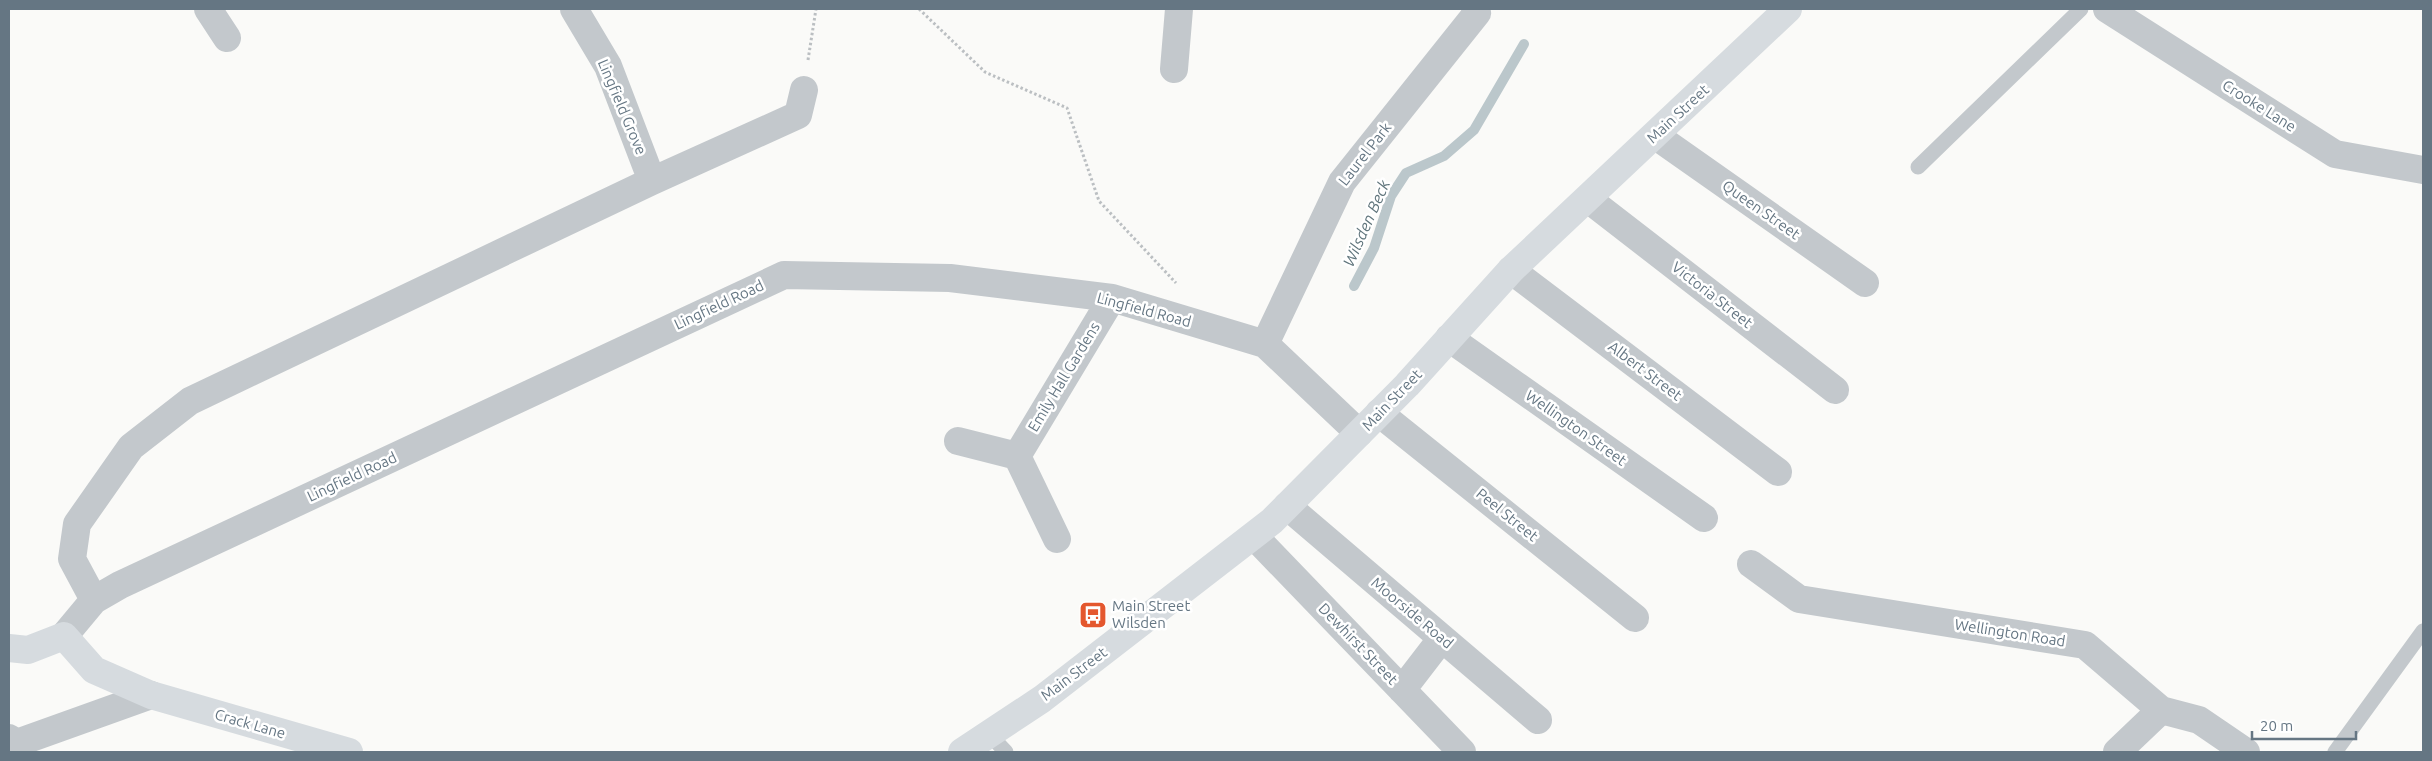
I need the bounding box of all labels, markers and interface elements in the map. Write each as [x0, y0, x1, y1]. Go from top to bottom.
street label: Lingfield Grove [595, 56, 650, 157]
street label: Crooke Lane [2219, 76, 2299, 135]
street label: Main Street [1643, 81, 1712, 147]
street label: Laurel Park [1335, 119, 1395, 188]
water label: Wilsden Beck [1339, 176, 1393, 269]
street label: Queen Street [1719, 177, 1803, 243]
street label: Victoria Street [1669, 258, 1756, 331]
street label: Lingfield Road [671, 276, 766, 333]
street label: Lingfield Road [1095, 289, 1193, 330]
street label: Emily Hall Gardens [1024, 319, 1103, 434]
street label: Albert Street [1605, 337, 1685, 404]
street label: Main Street [1358, 366, 1425, 434]
street label: Wellington Street [1523, 386, 1630, 469]
street label: Lingfield Road [304, 448, 399, 505]
street label: Peel Street [1473, 485, 1542, 545]
street label: Moorside Road [1368, 573, 1457, 652]
place label: Main Street Wilsden [1112, 597, 1190, 631]
bus stop icon: Main Street Wilsden [1078, 600, 1108, 630]
street label: Dewhirst Street [1315, 600, 1401, 688]
street label: Wellington Road [1954, 615, 2067, 650]
street label: Main Street [1037, 643, 1110, 704]
street label: Crack Lane [213, 705, 287, 742]
scale bar [2252, 708, 2356, 740]
text: 20 m [2260, 717, 2293, 734]

